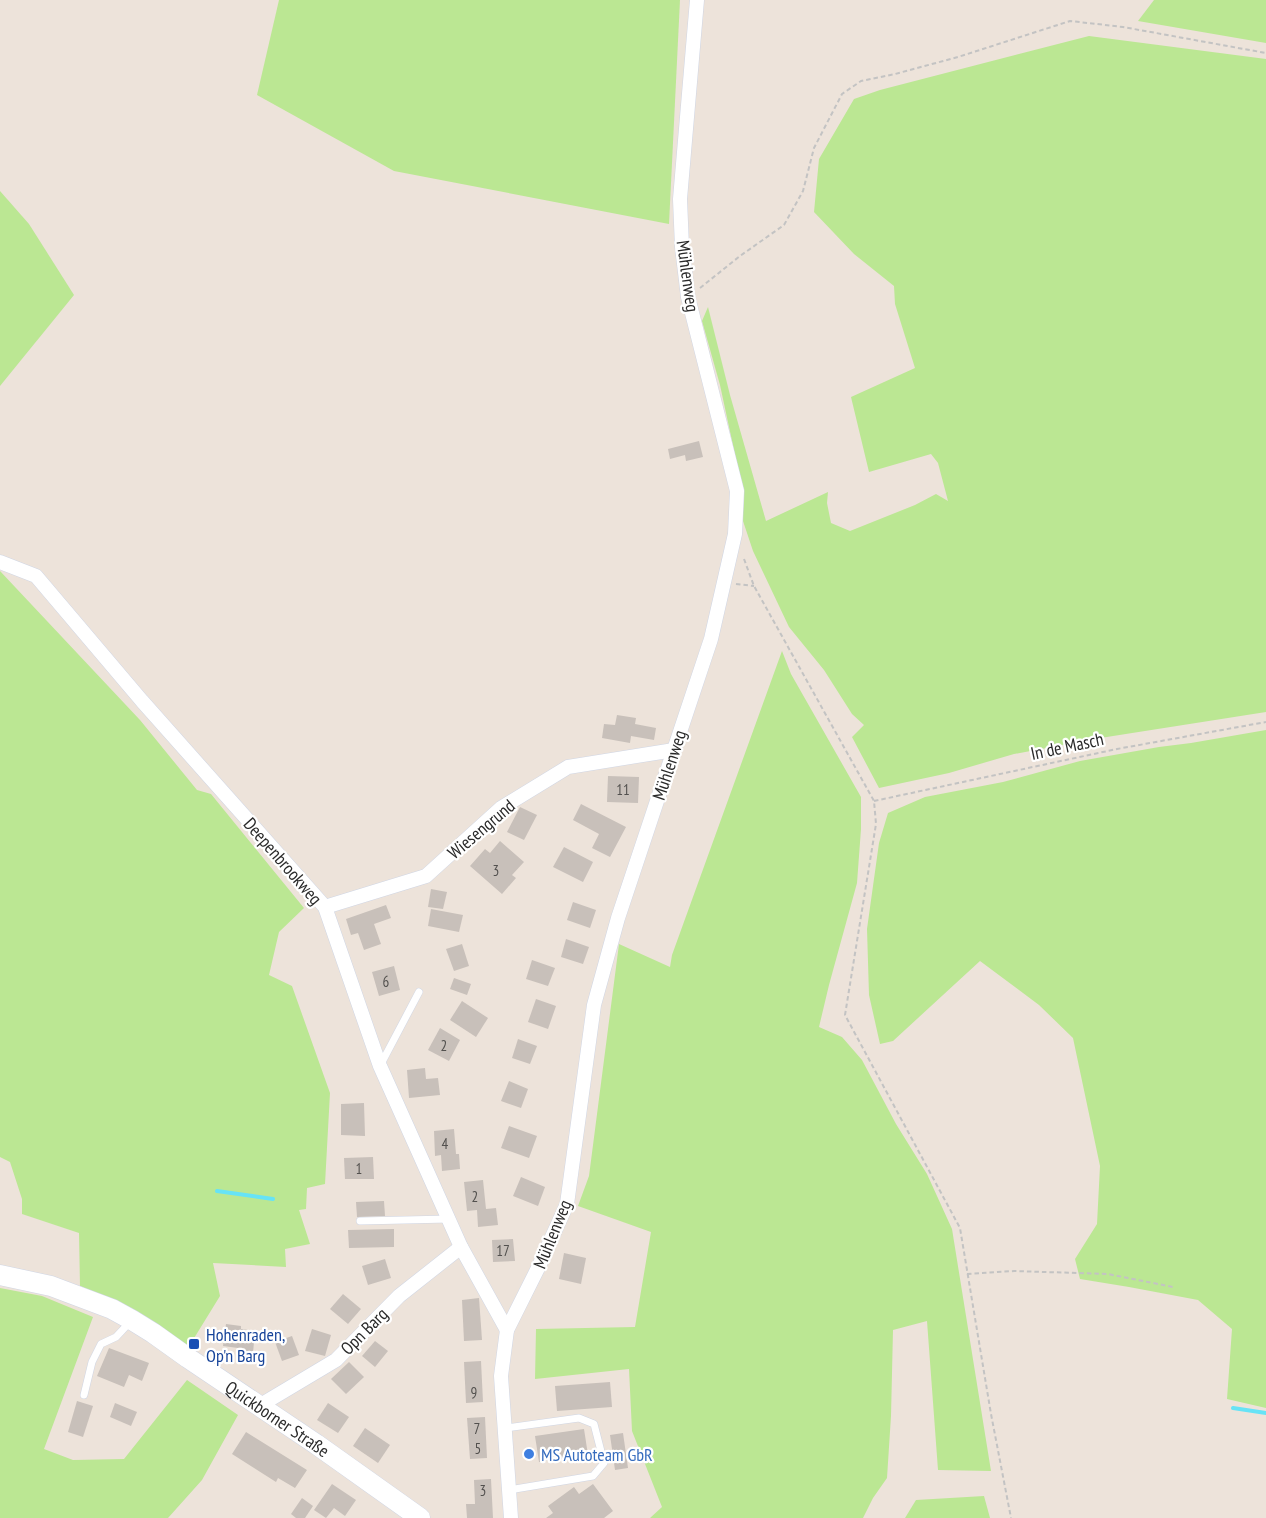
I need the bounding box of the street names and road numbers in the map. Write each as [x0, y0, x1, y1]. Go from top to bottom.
street label: Mühlenweg [672, 239, 704, 313]
street label: Mühlenweg [647, 727, 691, 803]
street label: In de Masch [1028, 727, 1106, 765]
street label: Wiesengrund [443, 794, 519, 864]
street label: Deepenbrookweg [239, 813, 327, 909]
street label: Mühlenweg [528, 1196, 576, 1272]
street label: Opn Barg [335, 1302, 393, 1360]
street label: Quickborner Straße [221, 1375, 334, 1462]

